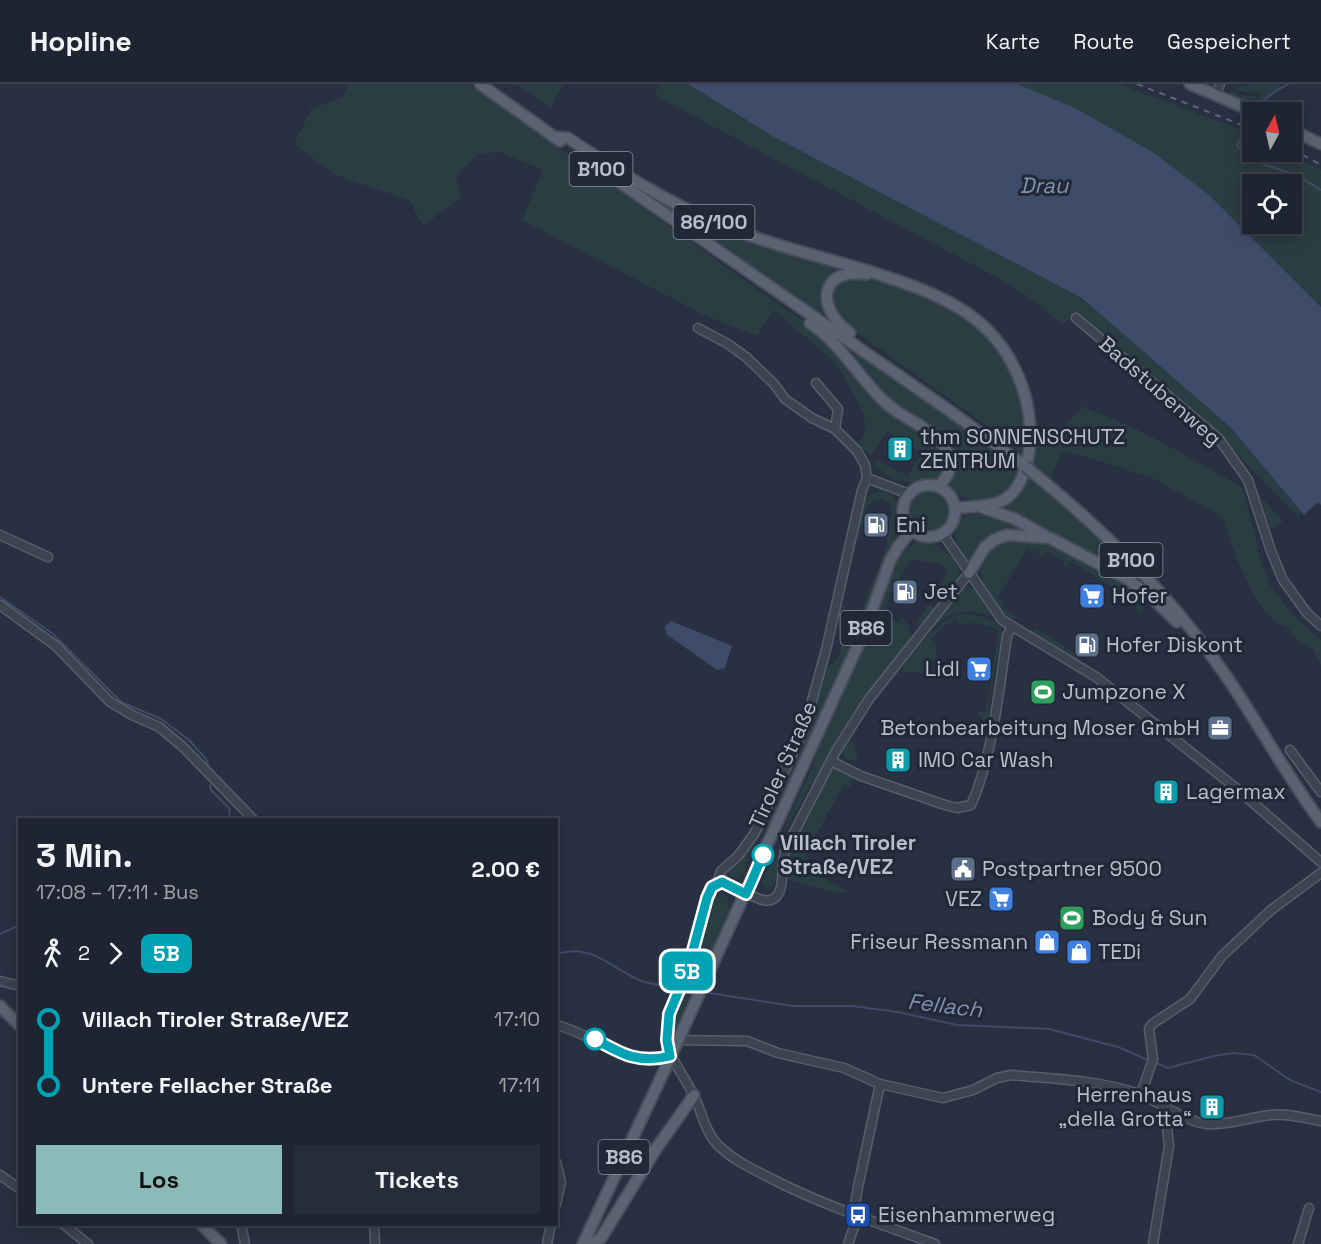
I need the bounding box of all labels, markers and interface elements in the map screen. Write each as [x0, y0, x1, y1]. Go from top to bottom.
text: Hopline [30, 23, 132, 59]
text: Karte [986, 28, 1040, 55]
text: Route [1073, 28, 1134, 55]
text: Gespeichert [1167, 28, 1291, 55]
north arrow [1242, 102, 1302, 162]
map controls [1242, 102, 1302, 234]
road number: B100 [570, 152, 632, 186]
water label: Drau [1020, 171, 1070, 199]
button: locate [1242, 174, 1302, 234]
road number: 86/100 [674, 205, 754, 239]
street label: Badstubenweg [1093, 330, 1227, 451]
place label: thm SONNENSCHUTZ ZENTRUM [920, 423, 1125, 474]
building icon: thm SONNENSCHUTZ ZENTRUM [885, 434, 915, 464]
fuel station icon: Eni [861, 510, 891, 540]
place label: Eni [896, 511, 926, 538]
road number: B100 [1100, 543, 1162, 577]
fuel station icon: Jet [890, 577, 920, 607]
place label: Jet [924, 578, 958, 605]
supermarket icon: Hofer [1077, 581, 1107, 611]
place label: Hofer [1112, 582, 1168, 609]
road number: B86 [840, 611, 892, 645]
fuel station icon: Hofer Diskont [1072, 630, 1102, 660]
place label: Hofer Diskont [1106, 631, 1243, 658]
supermarket icon: Lidl [964, 654, 994, 684]
place label: Lidl [925, 655, 960, 682]
sports icon: Jumpzone X [1028, 677, 1058, 707]
place label: Jumpzone X [1062, 678, 1186, 705]
street label: Tiroler Straße [742, 697, 823, 833]
office icon: Betonbearbeitung Moser GmbH [1205, 713, 1235, 743]
place label: Betonbearbeitung Moser GmbH [880, 714, 1200, 741]
building icon: IMO Car Wash [883, 745, 913, 775]
place label: IMO Car Wash [918, 746, 1054, 773]
building icon: Lagermax [1151, 777, 1181, 807]
place label: Lagermax [1186, 778, 1286, 805]
place label: Villach Tiroler Straße/VEZ [780, 829, 916, 880]
text: 3 Min. [36, 835, 133, 877]
marker: Villach Tiroler Straße/VEZ [752, 844, 774, 866]
public building icon: Postpartner 9500 [948, 854, 978, 884]
text: 2.00 € [472, 855, 540, 883]
place label: Postpartner 9500 [982, 855, 1162, 882]
text: 17:08 – 17:11 · Bus [36, 879, 199, 905]
supermarket icon: VEZ [986, 884, 1016, 914]
place label: VEZ [945, 885, 982, 912]
sports icon: Body & Sun [1057, 903, 1087, 933]
place label: Body & Sun [1092, 904, 1207, 931]
shop icon: Friseur Ressmann [1032, 927, 1062, 957]
place label: Friseur Ressmann [850, 928, 1028, 955]
icon: walk [36, 937, 69, 970]
icon: forward [99, 937, 132, 970]
shop icon: TEDi [1064, 937, 1094, 967]
place label: TEDi [1098, 938, 1141, 965]
text: 2 [78, 940, 90, 966]
text: 5B [153, 940, 180, 967]
line badge: 5B [660, 952, 714, 990]
text: 5B [674, 958, 700, 985]
water label: Fellach [906, 987, 984, 1024]
text: Villach Tiroler Straße/VEZ [82, 1005, 349, 1033]
text: 17:10 [494, 1006, 540, 1032]
unlabelled marker [584, 1028, 606, 1050]
text: Untere Fellacher Straße [82, 1071, 333, 1099]
text: 17:11 [499, 1072, 540, 1098]
place label: Herrenhaus „della Grotta“ [1058, 1081, 1192, 1132]
building icon: Herrenhaus „della Grotta“ [1197, 1092, 1227, 1122]
road number: B86 [598, 1140, 650, 1174]
button: Los [36, 1145, 282, 1214]
button: Tickets [294, 1145, 540, 1214]
bus stop icon: Eisenhammerweg [843, 1200, 873, 1230]
place label: Eisenhammerweg [878, 1201, 1055, 1228]

